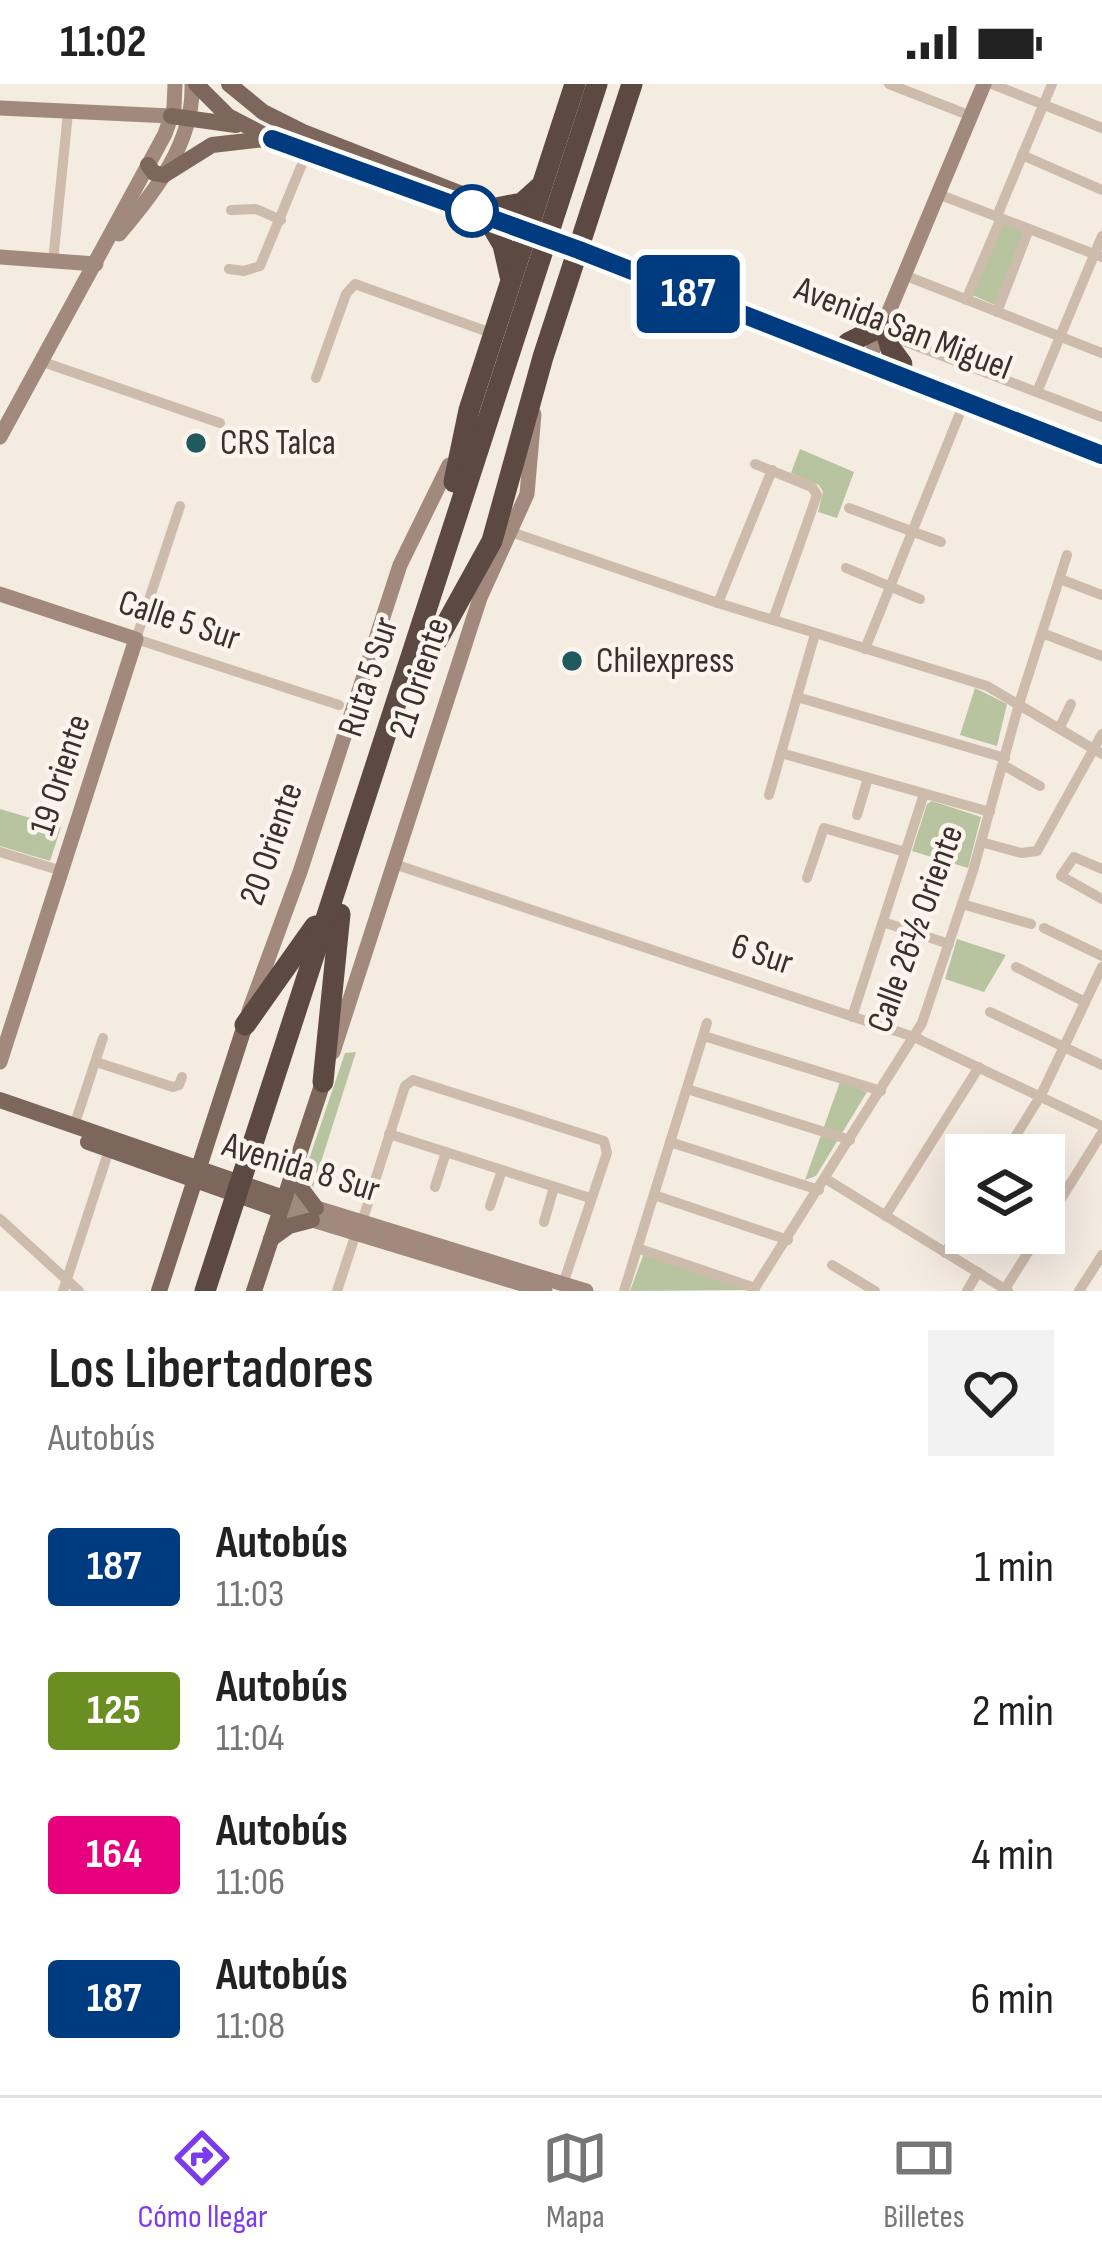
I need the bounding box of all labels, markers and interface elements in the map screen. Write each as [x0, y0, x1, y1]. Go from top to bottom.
text: 11:02 [60, 15, 147, 70]
unlabelled marker [447, 186, 497, 236]
line badge: 187 [619, 255, 757, 333]
text: 187 [661, 268, 715, 319]
street label: Avenida San Miguel [788, 268, 1018, 390]
place label: CRS Talca [220, 422, 336, 465]
marker: CRS Talca [183, 430, 209, 456]
street label: Calle 5 Sur [113, 581, 245, 661]
street label: Ruta 5 Sur [330, 612, 408, 742]
street label: 21 Oriente [380, 613, 460, 743]
place label: Chilexpress [596, 640, 735, 683]
marker: Chilexpress [559, 648, 585, 674]
street label: 19 Oriente [21, 709, 101, 841]
street label: 20 Oriente [231, 777, 313, 911]
street label: Calle 26½ Oriente [859, 820, 973, 1038]
street label: 6 Sur [726, 925, 798, 985]
street label: Avenida 8 Sur [216, 1123, 385, 1212]
map controls [945, 1134, 1065, 1254]
button: layers [945, 1134, 1065, 1254]
button: heart [928, 1330, 1054, 1456]
text: Los Libertadores [48, 1336, 374, 1404]
text: Autobús [48, 1415, 155, 1462]
text: Autobús [216, 1516, 348, 1571]
text: 1 min [975, 1540, 1054, 1595]
text: 187 [87, 1541, 141, 1592]
text: 11:03 [216, 1571, 284, 1618]
text: Autobús [216, 1660, 348, 1715]
text: 2 min [972, 1684, 1054, 1739]
text: 125 [87, 1685, 141, 1736]
text: 11:04 [216, 1715, 284, 1762]
text: Autobús [216, 1804, 348, 1859]
text: 4 min [972, 1828, 1054, 1883]
text: 164 [86, 1829, 142, 1880]
text: 11:06 [216, 1859, 285, 1906]
text: Autobús [216, 1948, 348, 2003]
text: 6 min [971, 1972, 1054, 2027]
text: 187 [87, 1973, 141, 2024]
text: 11:08 [216, 2003, 285, 2050]
tab: Cómo llegar [137, 2125, 267, 2237]
tab: Mapa [542, 2125, 608, 2237]
tab: Billetes [883, 2125, 965, 2237]

